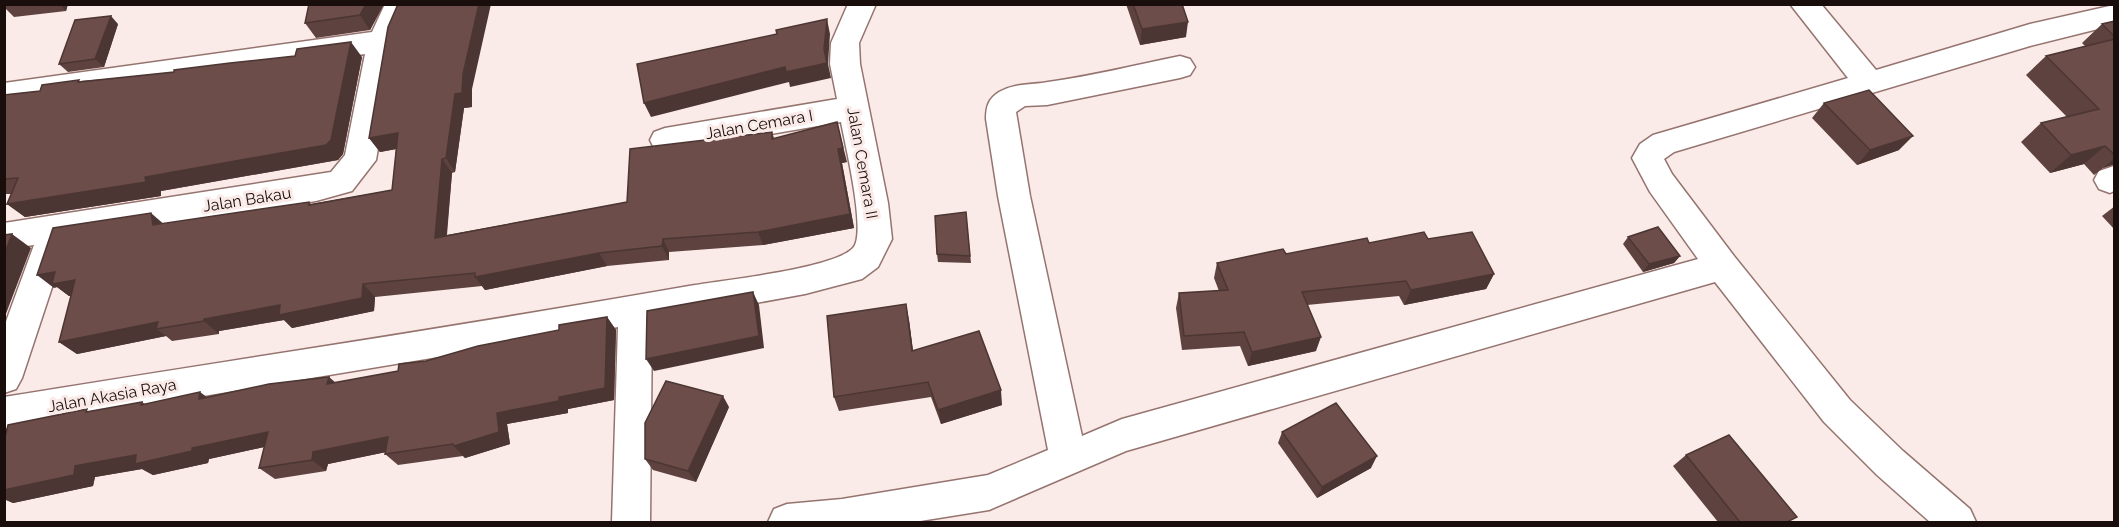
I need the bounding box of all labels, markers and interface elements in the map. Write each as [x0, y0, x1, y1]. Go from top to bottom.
street label: Jalan Cemara I [704, 106, 814, 143]
street label: Jalan Cemara II [843, 106, 882, 220]
street label: Jalan Bakau [202, 183, 292, 216]
street label: Jalan Akasia Raya [46, 375, 178, 416]

